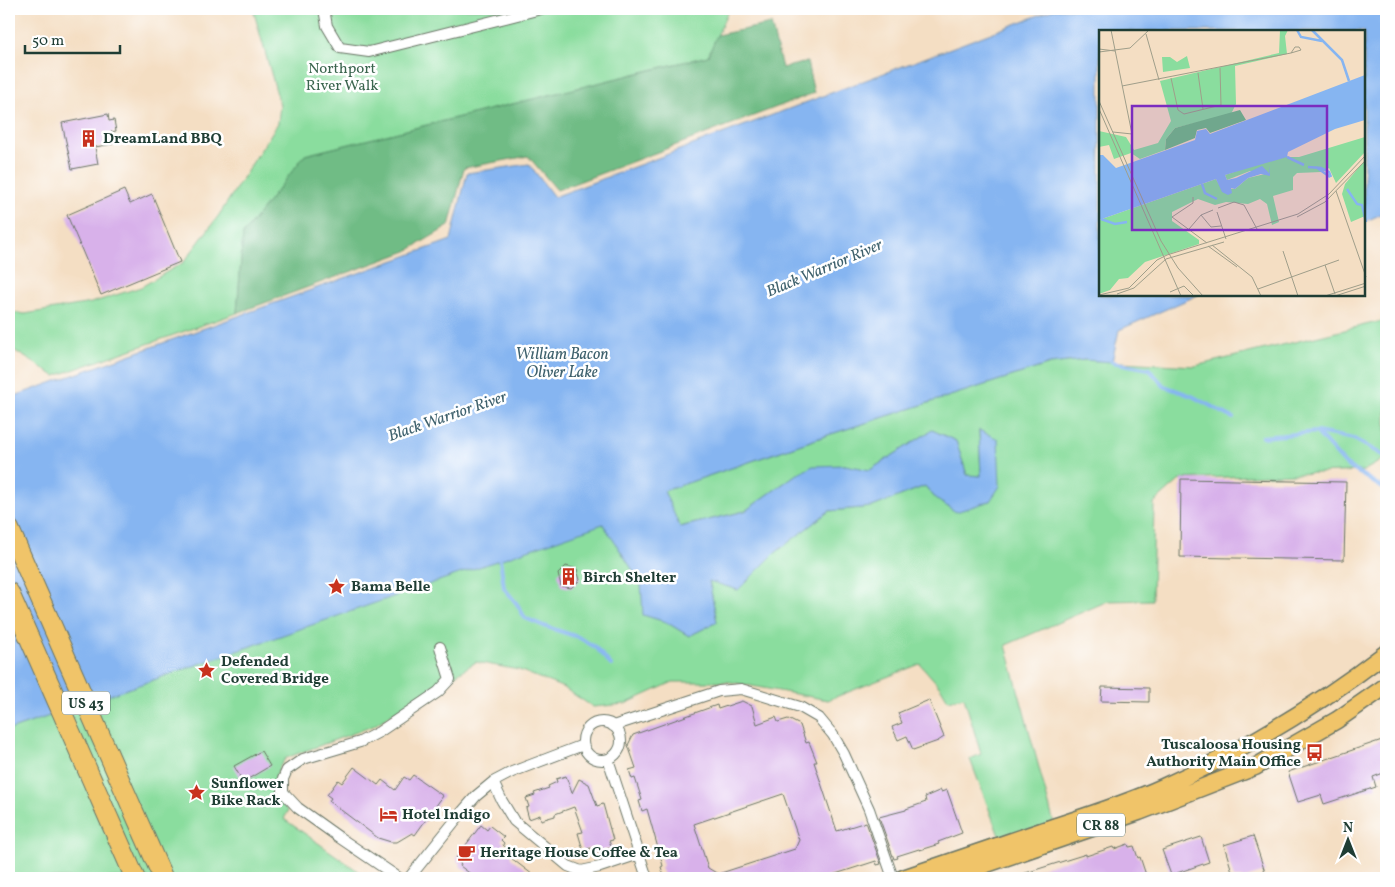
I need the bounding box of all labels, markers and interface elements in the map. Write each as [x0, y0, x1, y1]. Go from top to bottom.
scale bar [25, 22, 120, 54]
inset map [1099, 30, 1365, 296]
text: 50 m [32, 31, 64, 52]
park label: Northport River Walk [306, 59, 378, 97]
building icon: DreamLand BBQ [79, 128, 99, 148]
place label: DreamLand BBQ [103, 129, 223, 150]
water label: Black Warrior River [763, 234, 887, 303]
water label: William Bacon Oliver Lake [516, 344, 608, 384]
water label: Black Warrior River [385, 386, 511, 448]
building icon: Birch Shelter [559, 567, 579, 587]
place label: Birch Shelter [583, 568, 676, 589]
place icon: Bama Belle [327, 576, 347, 596]
place label: Bama Belle [351, 577, 431, 598]
place label: Defended Covered Bridge [221, 652, 329, 690]
place icon: Defended Covered Bridge [197, 660, 217, 680]
road number: US 43 [62, 691, 110, 714]
place label: Tuscaloosa Housing Authority Main Office [1146, 735, 1301, 773]
bus stop icon: Tuscaloosa Housing Authority Main Office [1305, 743, 1325, 763]
place label: Sunflower Bike Rack [211, 774, 284, 812]
place icon: Sunflower Bike Rack [187, 782, 207, 802]
hotel icon: Hotel Indigo [378, 804, 398, 824]
place label: Hotel Indigo [402, 805, 491, 826]
road number: CR 88 [1077, 814, 1125, 836]
north arrow [1322, 814, 1372, 864]
text: N [1343, 819, 1353, 838]
cafe icon: Heritage House Coffee & Tea [456, 842, 476, 862]
place label: Heritage House Coffee & Tea [480, 843, 678, 864]

